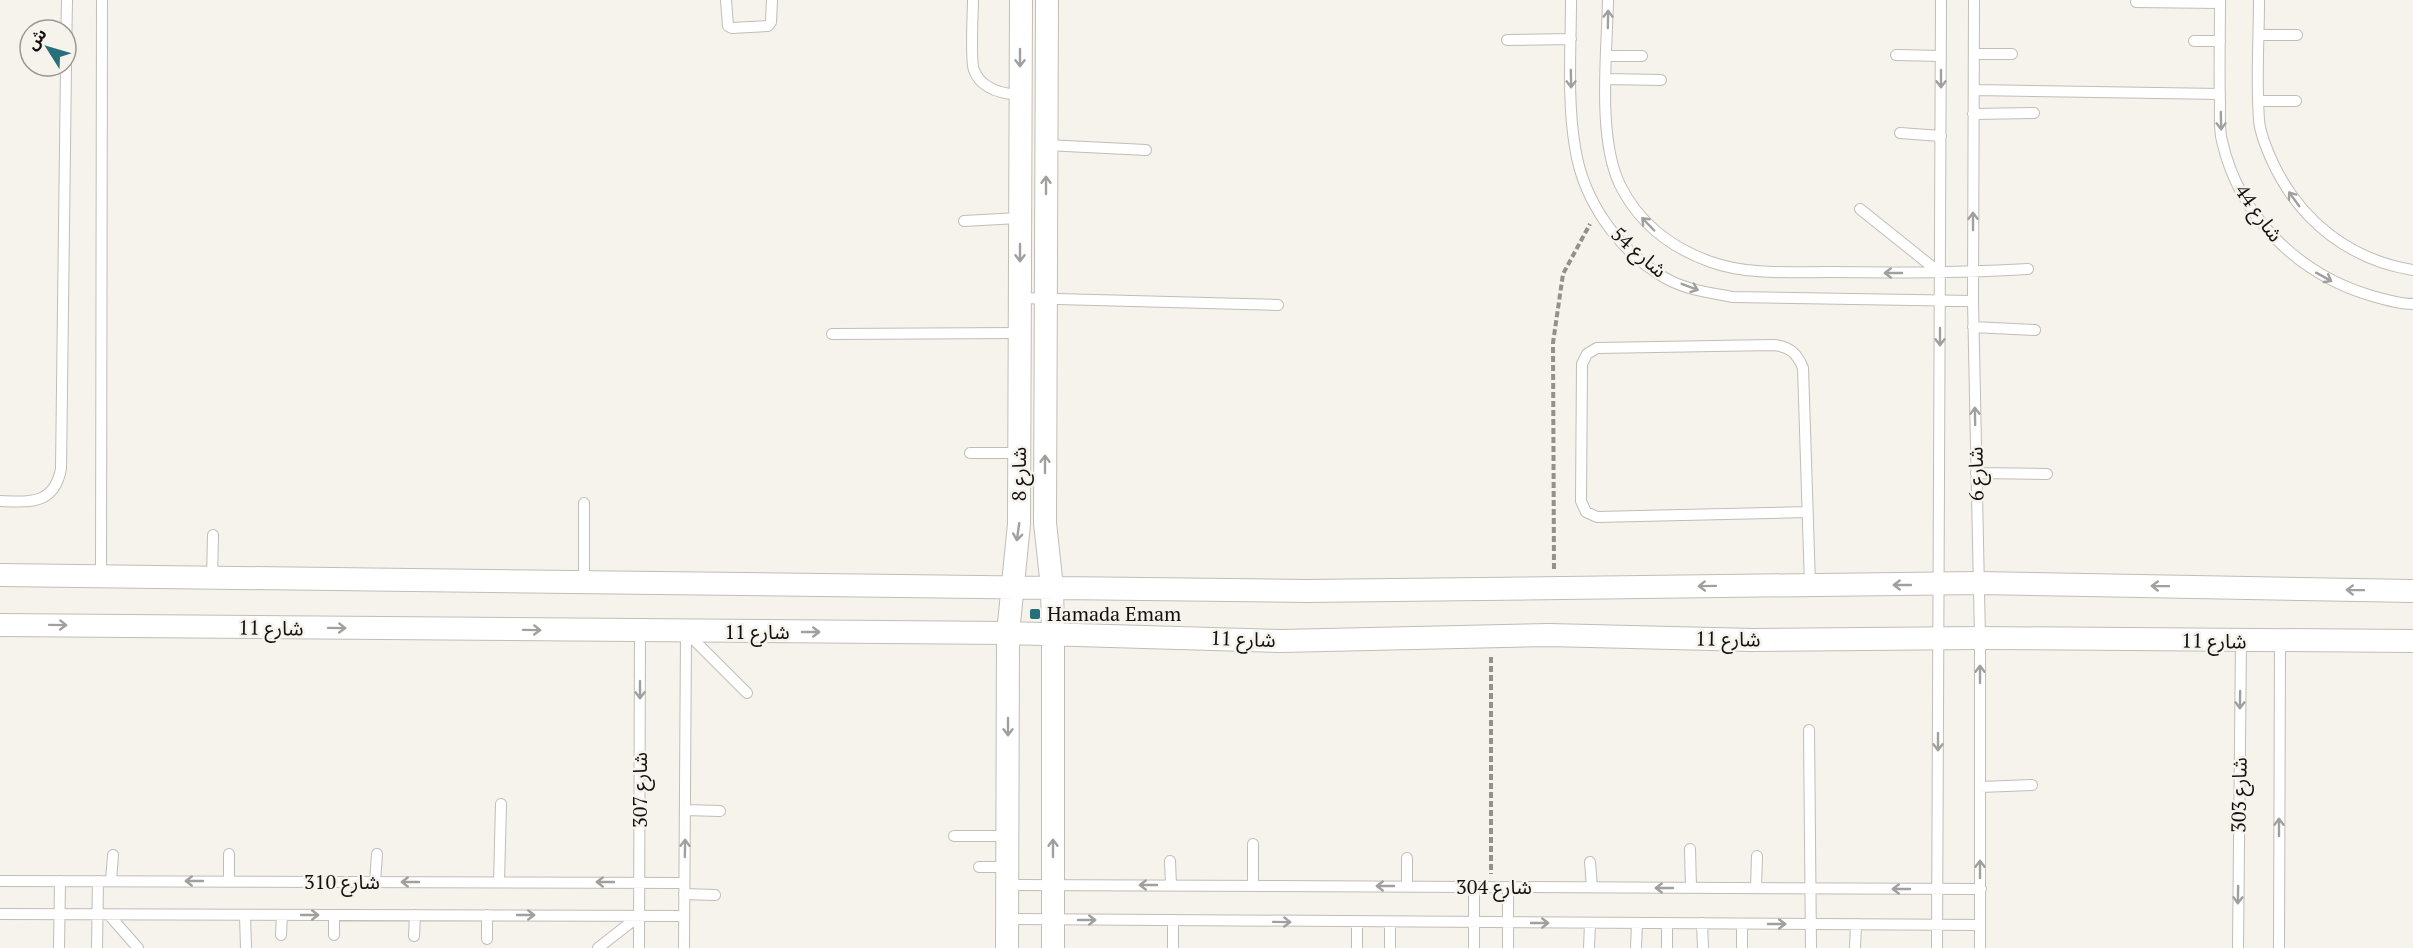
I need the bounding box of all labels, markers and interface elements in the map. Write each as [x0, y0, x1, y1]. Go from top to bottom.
one-way arrow [1602, 9, 1613, 29]
north arrow [18, 18, 78, 78]
text: ش [21, 24, 51, 54]
one-way arrow [1015, 48, 1026, 68]
one-way arrow [1565, 69, 1577, 89]
one-way arrow [1935, 69, 1947, 89]
one-way arrow [2215, 111, 2226, 131]
one-way arrow [1040, 175, 1052, 195]
street label: شارع 44 [2228, 178, 2289, 248]
one-way arrow [2288, 192, 2300, 208]
one-way arrow [1967, 211, 1979, 231]
one-way arrow [1641, 217, 1655, 232]
street label: شارع 54 [1605, 220, 1673, 285]
one-way arrow [1014, 243, 1026, 263]
one-way arrow [1884, 267, 1904, 279]
one-way arrow [2315, 271, 2332, 283]
one-way arrow [1680, 283, 1698, 294]
one-way arrow [1934, 327, 1946, 347]
one-way arrow [1969, 406, 1981, 426]
street label: شارع 6 [1962, 446, 1991, 501]
street label: شارع 8 [1005, 447, 1034, 501]
one-way arrow [1039, 454, 1051, 474]
one-way arrow [1012, 522, 1023, 542]
one-way arrow [1892, 579, 1912, 591]
one-way arrow [1697, 580, 1717, 592]
one-way arrow [2150, 580, 2170, 592]
one-way arrow [2345, 584, 2365, 596]
place label: Hamada Emam [1047, 600, 1181, 627]
marker: Hamada Emam [1028, 607, 1042, 621]
street label: شارع 11 [238, 613, 304, 644]
street label: شارع 11 [724, 618, 790, 647]
one-way arrow [48, 619, 68, 631]
one-way arrow [327, 622, 347, 634]
one-way arrow [522, 624, 542, 636]
street label: شارع 11 [1210, 624, 1276, 655]
street label: شارع 11 [1695, 624, 1761, 655]
one-way arrow [801, 626, 821, 638]
street label: شارع 11 [2181, 626, 2247, 657]
one-way arrow [1974, 664, 1986, 684]
one-way arrow [634, 679, 646, 699]
one-way arrow [2234, 689, 2246, 709]
one-way arrow [1002, 716, 1014, 736]
one-way arrow [1932, 732, 1944, 752]
street label: شارع 307 [626, 752, 655, 828]
street label: شارع 303 [2224, 757, 2255, 833]
one-way arrow [2273, 817, 2285, 837]
one-way arrow [679, 838, 690, 858]
one-way arrow [1047, 838, 1059, 858]
one-way arrow [1975, 859, 1986, 879]
street label: شارع 310 [304, 868, 380, 897]
street label: شارع 304 [1456, 873, 1532, 902]
one-way arrow [184, 875, 204, 887]
one-way arrow [400, 876, 420, 888]
one-way arrow [595, 876, 615, 888]
one-way arrow [1139, 879, 1159, 891]
one-way arrow [1376, 880, 1396, 892]
one-way arrow [1655, 882, 1675, 894]
one-way arrow [1892, 883, 1912, 895]
one-way arrow [2232, 884, 2244, 904]
one-way arrow [300, 909, 320, 921]
one-way arrow [516, 910, 536, 921]
one-way arrow [1076, 914, 1096, 926]
one-way arrow [1271, 916, 1291, 928]
one-way arrow [1529, 917, 1549, 929]
one-way arrow [1766, 918, 1786, 930]

